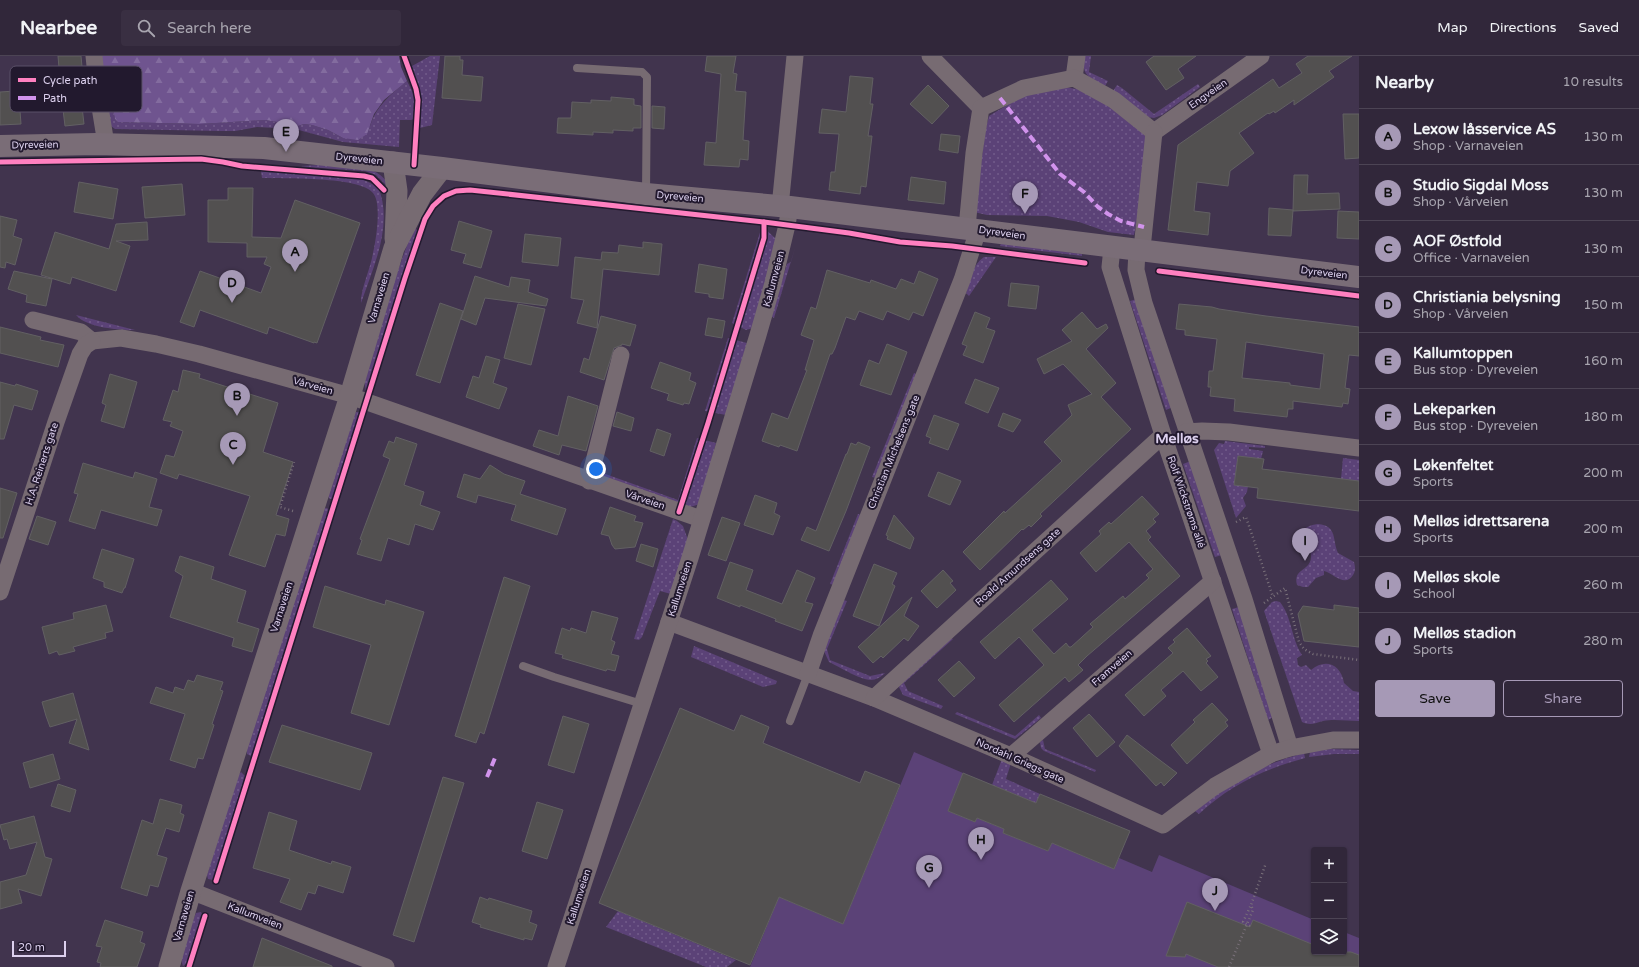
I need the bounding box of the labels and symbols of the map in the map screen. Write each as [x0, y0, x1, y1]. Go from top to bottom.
legend [10, 66, 142, 112]
text: Cycle path [43, 74, 98, 87]
street label: Engveien [1187, 77, 1229, 111]
text: Path [43, 92, 67, 105]
pin: E [273, 119, 299, 152]
street label: Dyreveien [11, 139, 59, 151]
street label: Dyreveien [335, 151, 383, 167]
pin: F [1012, 181, 1038, 214]
street label: Dyreveien [656, 189, 704, 205]
street label: Dyreveien [978, 224, 1026, 242]
pin: A [282, 239, 308, 272]
street label: Kallumveien [761, 250, 787, 308]
street label: Dyreveien [1300, 264, 1348, 282]
pin: D [219, 270, 245, 303]
street label: Varnaveien [366, 271, 392, 325]
street label: Vårveien [292, 375, 334, 397]
pin: B [224, 383, 250, 416]
street label: Christian Michelsens gate [866, 393, 922, 511]
street label: H.A. Reinerts gate [23, 421, 61, 507]
district label: Melløs [1155, 430, 1199, 447]
pin: C [220, 432, 246, 465]
street label: Rolf Wickstrøms allé [1165, 454, 1207, 550]
your location [586, 459, 606, 479]
street label: Vårveien [624, 488, 666, 512]
street label: Roald Amundsens gate [973, 525, 1063, 608]
pin: I [1292, 528, 1318, 561]
street label: Kallumveien [665, 560, 695, 618]
street label: Varnaveien [268, 580, 296, 634]
street label: Framveien [1089, 647, 1135, 689]
street label: Nordahl Griegs gate [974, 736, 1066, 786]
pin: H [968, 827, 994, 860]
pin: G [916, 855, 942, 888]
street label: Kallumveien [564, 868, 594, 926]
pin: J [1202, 878, 1228, 911]
street label: Varnaveien [171, 889, 197, 943]
street label: Kallumveien [226, 900, 284, 932]
scale bar [12, 939, 66, 958]

